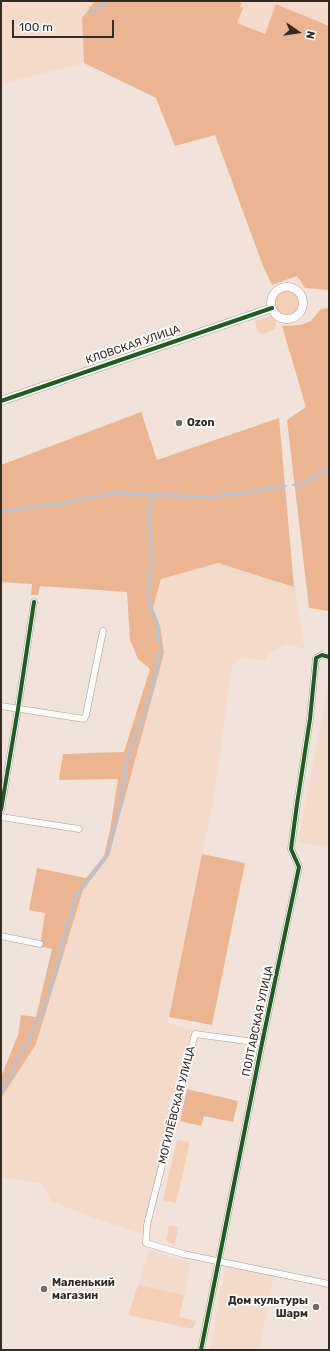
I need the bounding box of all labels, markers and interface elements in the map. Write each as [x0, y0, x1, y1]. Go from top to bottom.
scale bar [14, 12, 116, 38]
north arrow [278, 12, 318, 52]
text: 100 m [19, 20, 53, 34]
text: N [303, 29, 317, 40]
street label: КЛОВСКАЯ УЛИЦА [84, 323, 182, 367]
place label: Ozon [187, 416, 215, 430]
marker: Ozon [174, 418, 184, 428]
street label: ПОЛТАВСКАЯ УЛИЦА [240, 964, 276, 1078]
street label: МОГИЛЁВСКАЯ УЛИЦА [156, 1045, 198, 1165]
place label: Маленький магазин [52, 1276, 115, 1302]
marker: Маленький магазин [39, 1284, 49, 1294]
place label: Дом культуры Шарм [228, 1294, 308, 1320]
marker: Дом культуры Шарм [311, 1302, 321, 1312]

